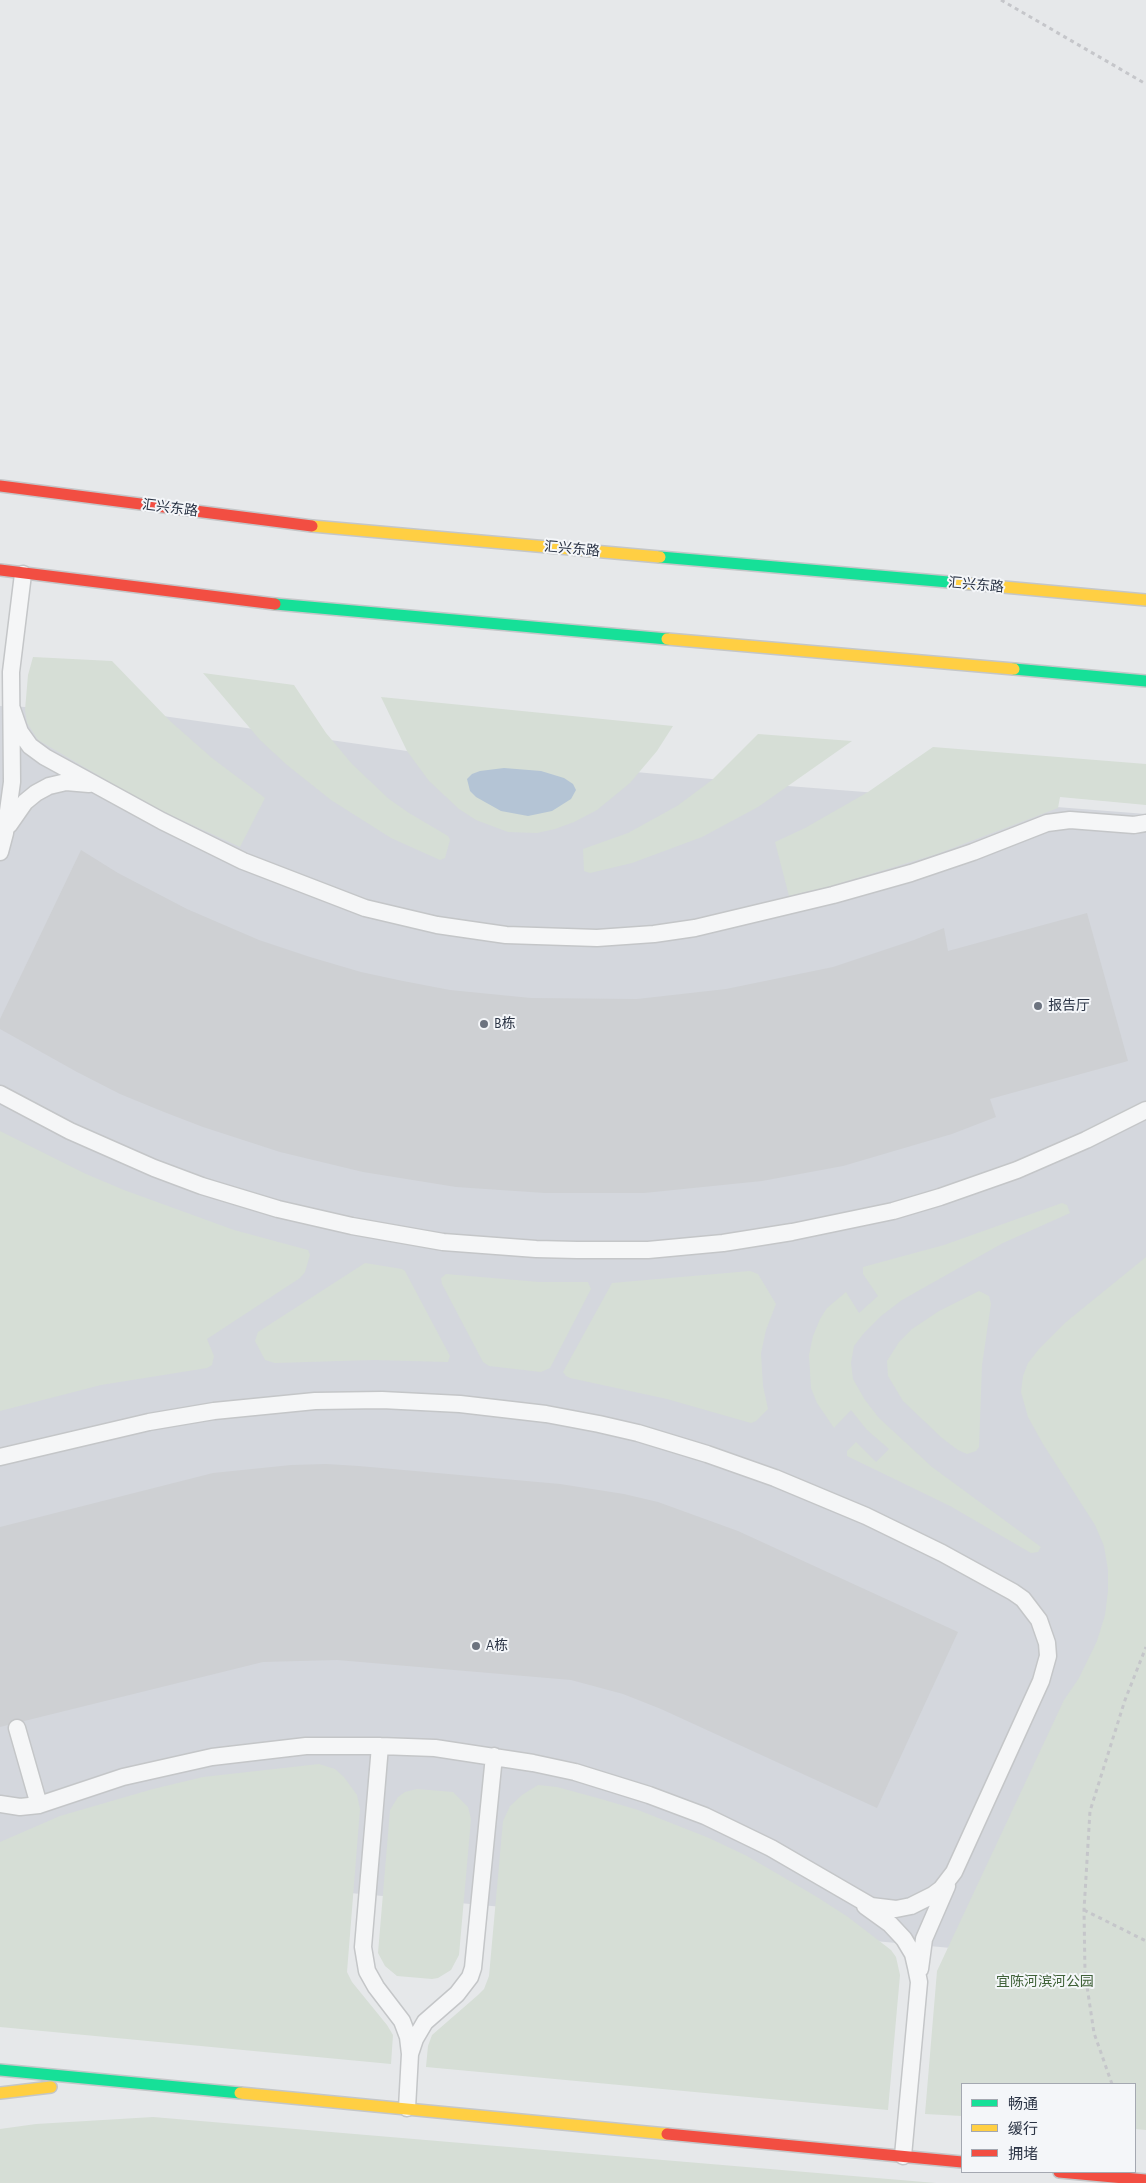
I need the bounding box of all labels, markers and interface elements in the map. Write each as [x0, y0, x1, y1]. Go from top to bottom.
street label: 汇兴东路 [141, 496, 199, 520]
street label: 汇兴东路 [543, 538, 601, 560]
street label: 汇兴东路 [947, 574, 1005, 596]
place label: 报告厅 [1048, 998, 1090, 1014]
marker: 报告厅 [1032, 1000, 1044, 1012]
place label: B栋 [494, 1016, 516, 1032]
marker: B栋 [478, 1018, 490, 1030]
place label: A栋 [486, 1638, 508, 1654]
marker: A栋 [470, 1640, 482, 1652]
park label: 宜陈河滨河公园 [996, 1974, 1094, 1990]
legend [961, 2083, 1136, 2173]
text: 畅通 [1008, 2097, 1038, 2112]
text: 缓行 [1008, 2122, 1038, 2137]
text: 拥堵 [1008, 2147, 1038, 2162]

